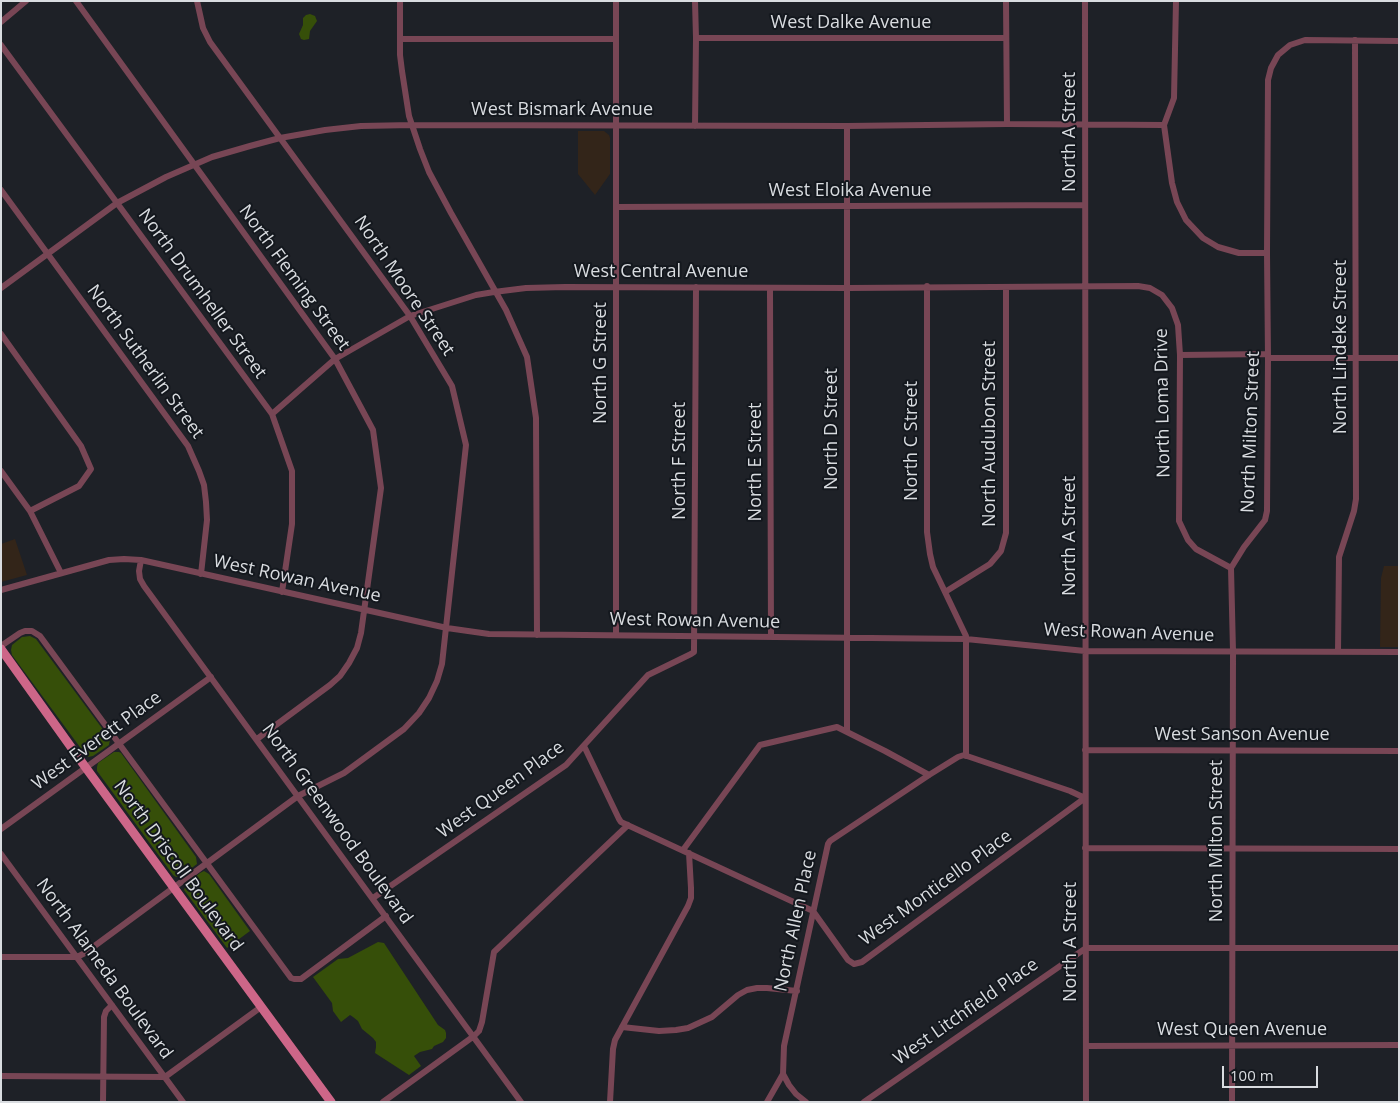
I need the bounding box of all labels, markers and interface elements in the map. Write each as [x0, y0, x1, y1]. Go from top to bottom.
street label: West Dalke Avenue [771, 12, 931, 34]
street label: North A Street [1059, 72, 1081, 192]
street label: West Bismark Avenue [471, 99, 653, 121]
street label: West Eloika Avenue [768, 180, 932, 202]
street label: North Fleming Street [234, 201, 354, 355]
street label: North Drumheller Street [133, 205, 271, 383]
street label: North Moore Street [349, 212, 459, 360]
street label: North Lindeke Street [1330, 260, 1352, 434]
street label: West Central Avenue [574, 261, 748, 283]
street label: North Sutherlin Street [82, 281, 208, 443]
street label: North G Street [590, 302, 612, 424]
street label: North Loma Drive [1151, 328, 1175, 478]
street label: North Audubon Street [979, 341, 1001, 527]
street label: North Milton Street [1237, 350, 1265, 514]
street label: North D Street [821, 368, 843, 490]
street label: North C Street [901, 381, 923, 501]
street label: North F Street [669, 402, 691, 520]
street label: North E Street [745, 403, 767, 521]
street label: North A Street [1059, 476, 1081, 596]
street label: West Rowan Avenue [211, 551, 383, 607]
street label: West Rowan Avenue [609, 609, 781, 633]
street label: West Rowan Avenue [1043, 619, 1215, 647]
street label: West Everett Place [28, 687, 166, 795]
street label: North Greenwood Boulevard [257, 720, 417, 928]
street label: West Sanson Avenue [1154, 724, 1330, 746]
street label: West Queen Place [433, 737, 569, 843]
street label: North Milton Street [1206, 760, 1228, 922]
street label: North Driscoll Boulevard [109, 776, 247, 956]
street label: West Monticello Place [856, 826, 1016, 950]
street label: North Allen Place [770, 848, 822, 994]
street label: North Alameda Boulevard [31, 875, 177, 1063]
street label: North A Street [1060, 882, 1082, 1002]
street label: West Litchfield Place [890, 954, 1042, 1070]
street label: West Queen Avenue [1157, 1019, 1327, 1041]
scale bar [1225, 1056, 1321, 1088]
text: 100 m [1230, 1065, 1274, 1085]

